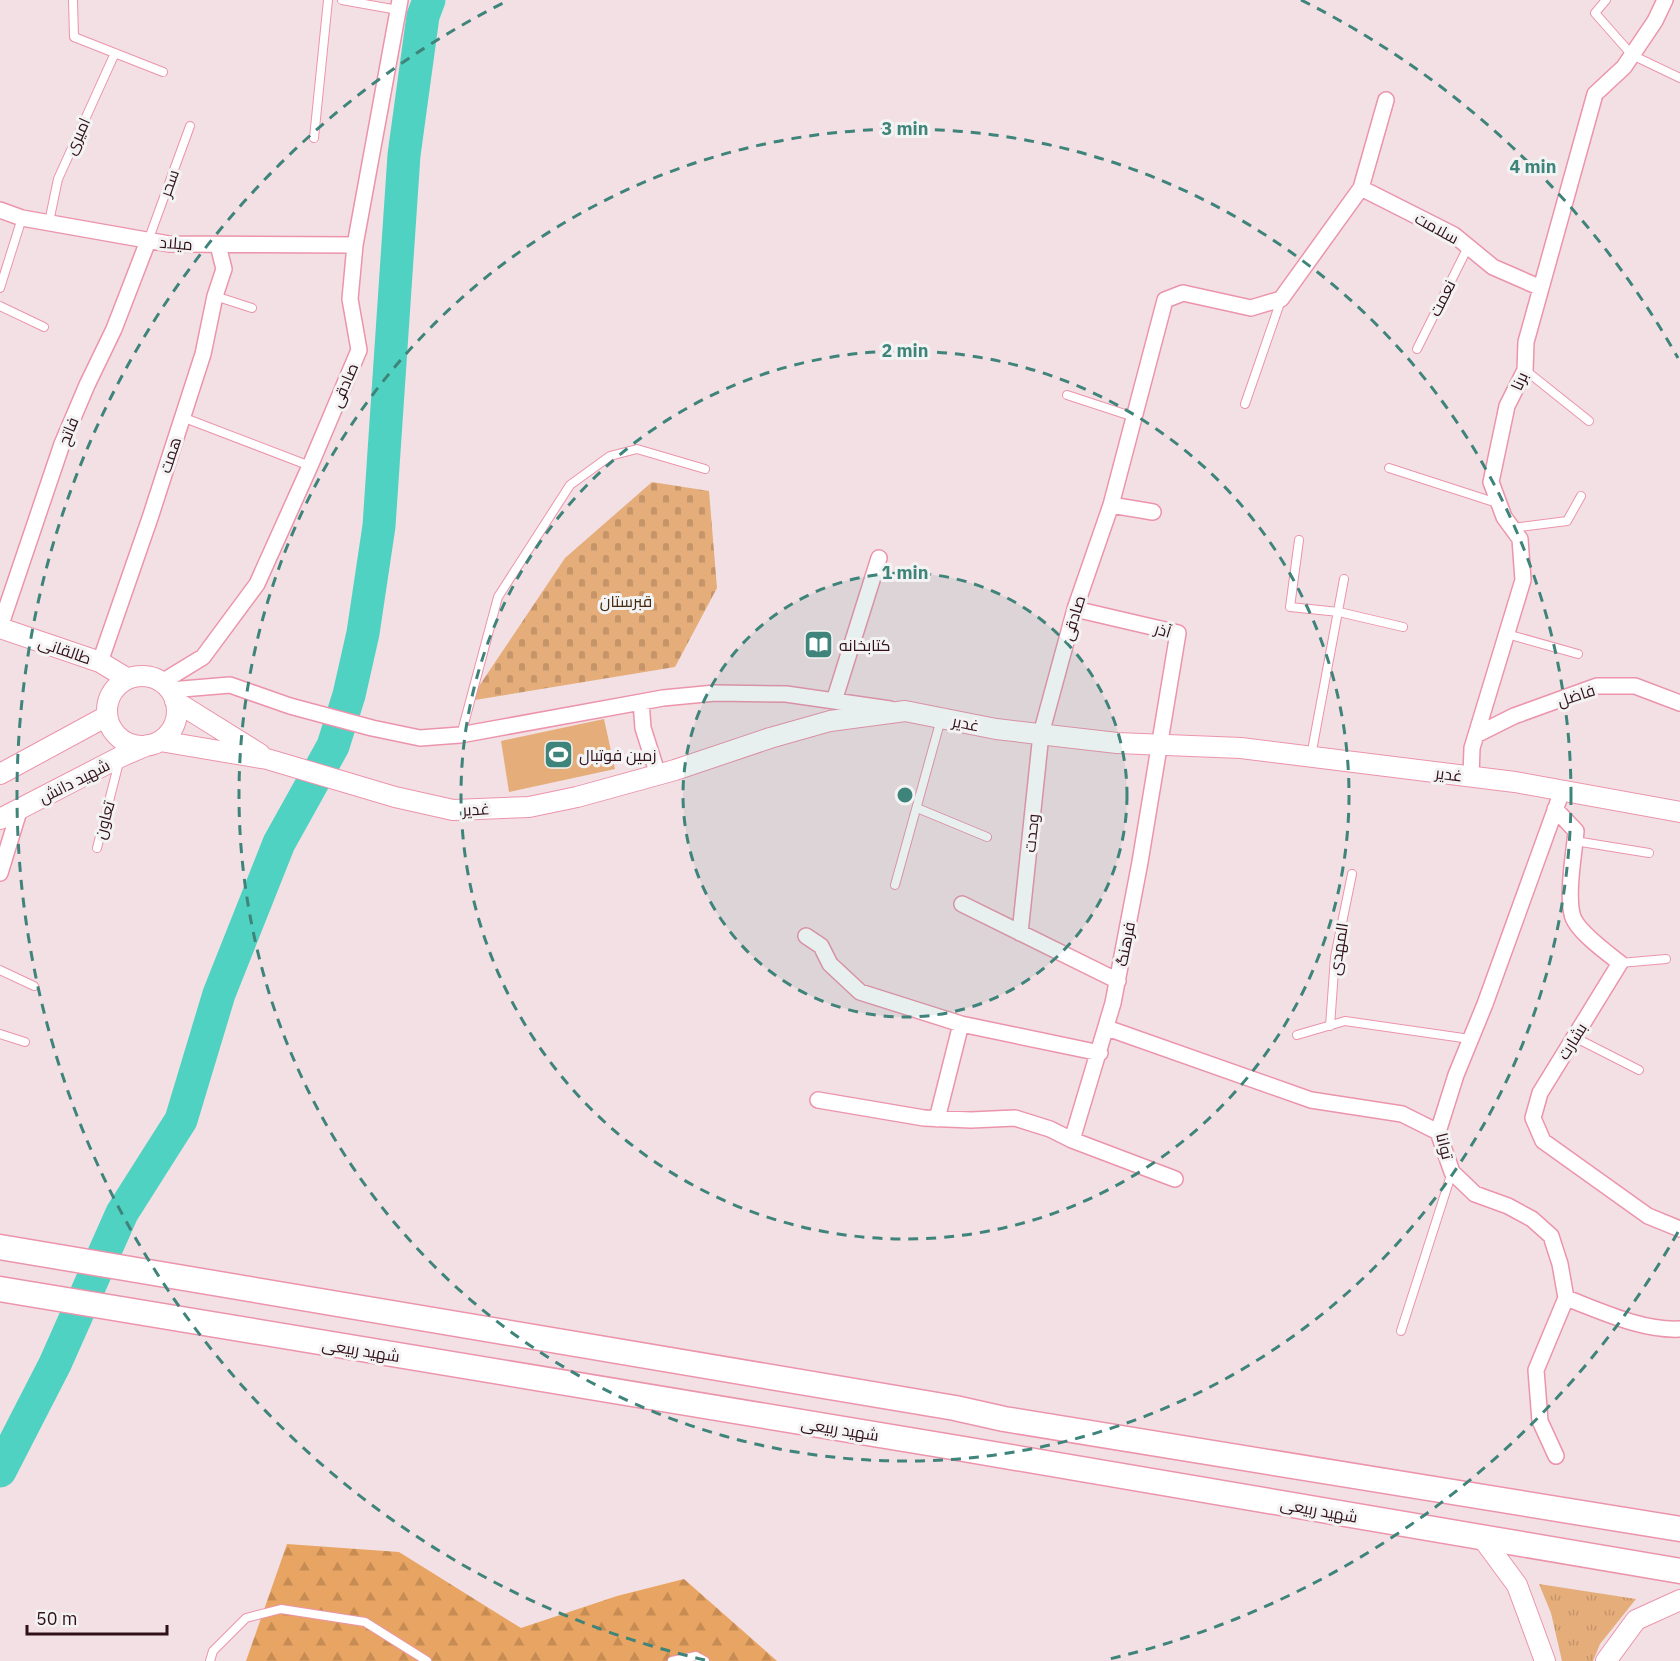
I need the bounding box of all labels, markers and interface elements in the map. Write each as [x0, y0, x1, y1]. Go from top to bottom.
street label: امیری [60, 114, 95, 158]
text: 3 min [881, 117, 929, 140]
text: 4 min [1509, 155, 1557, 178]
street label: سحر [155, 167, 183, 200]
street label: سلامت [1411, 208, 1463, 248]
street label: میلاد [159, 232, 193, 254]
street label: نعمت [1424, 276, 1460, 320]
text: 2 min [881, 339, 929, 362]
street label: صادقی [326, 360, 363, 411]
street label: برنا [1506, 369, 1532, 393]
street label: فاتح [53, 414, 85, 449]
street label: همت [155, 435, 185, 475]
text: 1 min [881, 561, 929, 584]
park label: قبرستان [600, 591, 652, 612]
street label: صادقی [1057, 593, 1090, 643]
street label: آذر [1151, 618, 1174, 642]
library icon: کتابخانه [802, 629, 834, 661]
street label: طالقانی [36, 632, 94, 669]
place label: کتابخانه [839, 635, 891, 655]
street label: فاضل [1554, 680, 1598, 711]
street label: غدیر [950, 710, 981, 735]
sports icon: زمین فوتبال [542, 739, 574, 771]
place label: زمین فوتبال [579, 745, 656, 766]
street label: شهید دانش [35, 755, 113, 808]
street label: غدیر [1433, 762, 1464, 786]
centre of rings [895, 785, 915, 805]
street label: تعاون [89, 798, 120, 841]
street label: غدیر [461, 798, 490, 820]
street label: وحدت [1019, 813, 1043, 853]
street label: فرهنگ [1111, 920, 1139, 968]
street label: المهدی [1324, 921, 1353, 977]
street label: بشارت [1553, 1019, 1591, 1063]
street label: توانا [1432, 1131, 1458, 1162]
street label: شهید ربیعی [321, 1334, 401, 1367]
street label: شهید ربیعی [800, 1413, 880, 1446]
street label: شهید ربیعی [1279, 1493, 1359, 1528]
scale bar [27, 1598, 166, 1636]
text: 50 m [36, 1607, 78, 1630]

